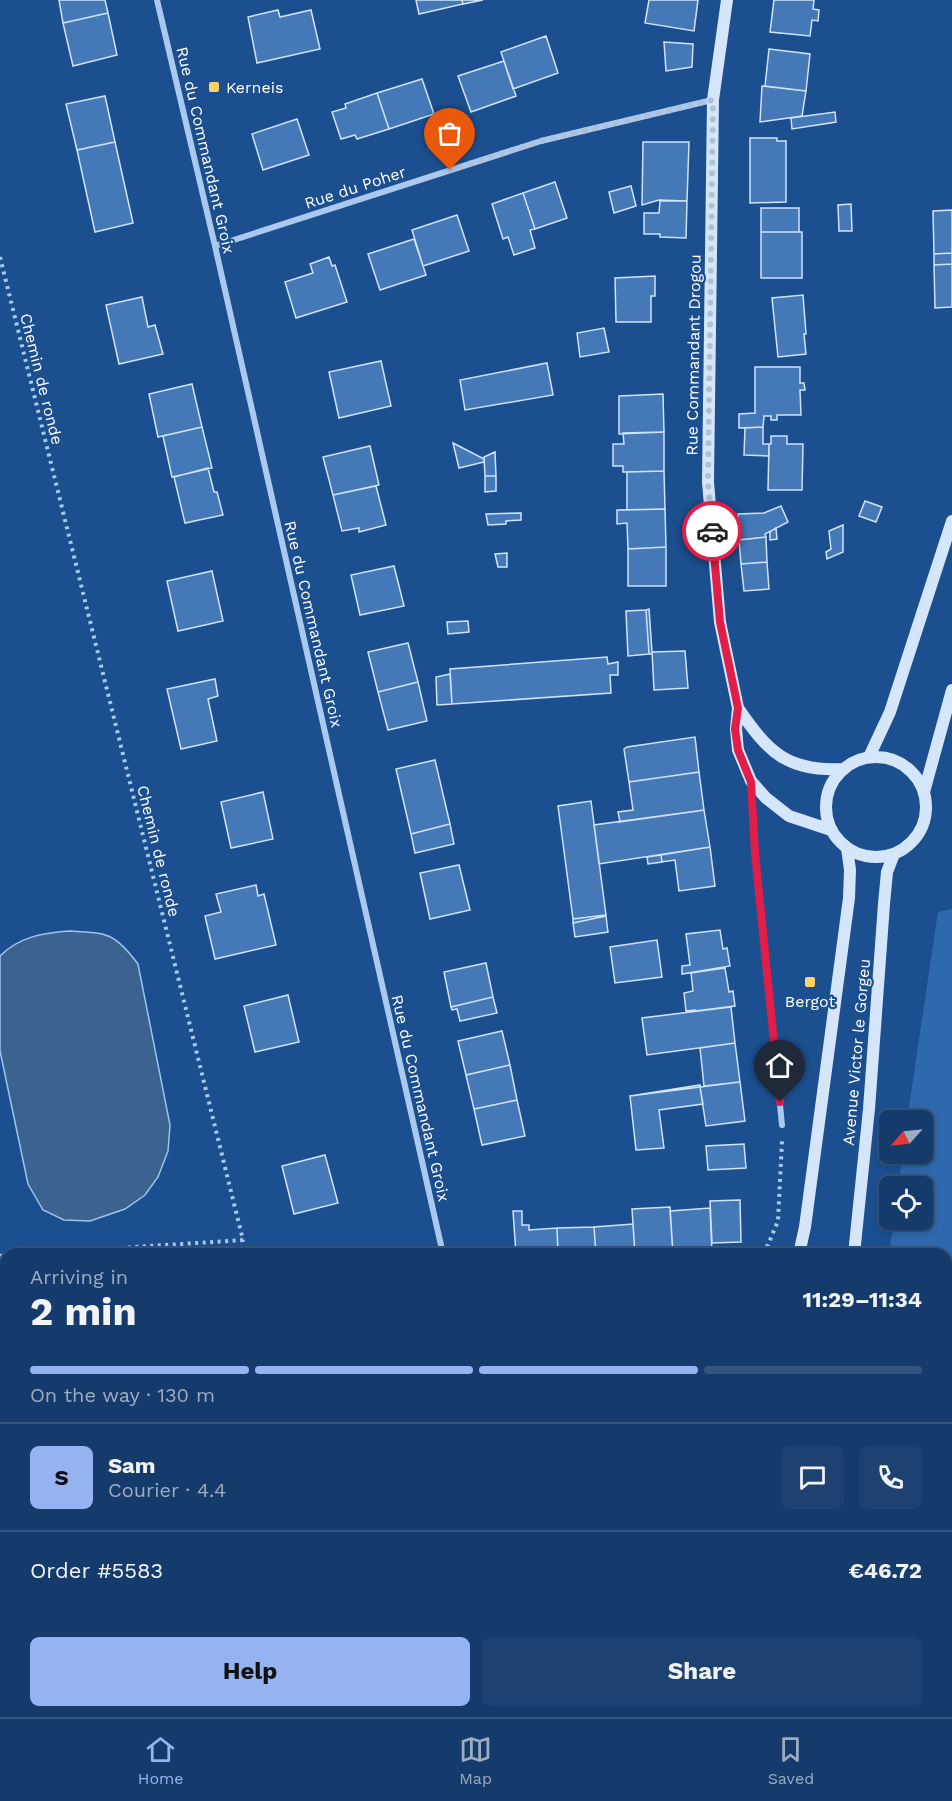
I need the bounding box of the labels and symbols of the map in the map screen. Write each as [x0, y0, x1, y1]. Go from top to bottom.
street label: Rue du Commandant Groix [172, 45, 239, 255]
place label: Kerneis [226, 78, 283, 97]
marker: Kerneis [207, 80, 221, 94]
pin [424, 108, 475, 170]
street label: Rue du Poher [302, 162, 409, 213]
street label: Rue Commandant Drogou [682, 254, 705, 456]
street label: Chemin de ronde [16, 311, 67, 447]
courier [682, 501, 742, 561]
street label: Rue du Commandant Groix [280, 519, 347, 729]
street label: Chemin de ronde [133, 783, 184, 919]
street label: Avenue Victor le Gorgeu [839, 958, 874, 1146]
marker: Bergot [803, 975, 817, 989]
place label: Bergot [785, 992, 836, 1011]
street label: Rue du Commandant Groix [387, 993, 454, 1203]
pin [754, 1040, 805, 1102]
north arrow [879, 1110, 933, 1164]

